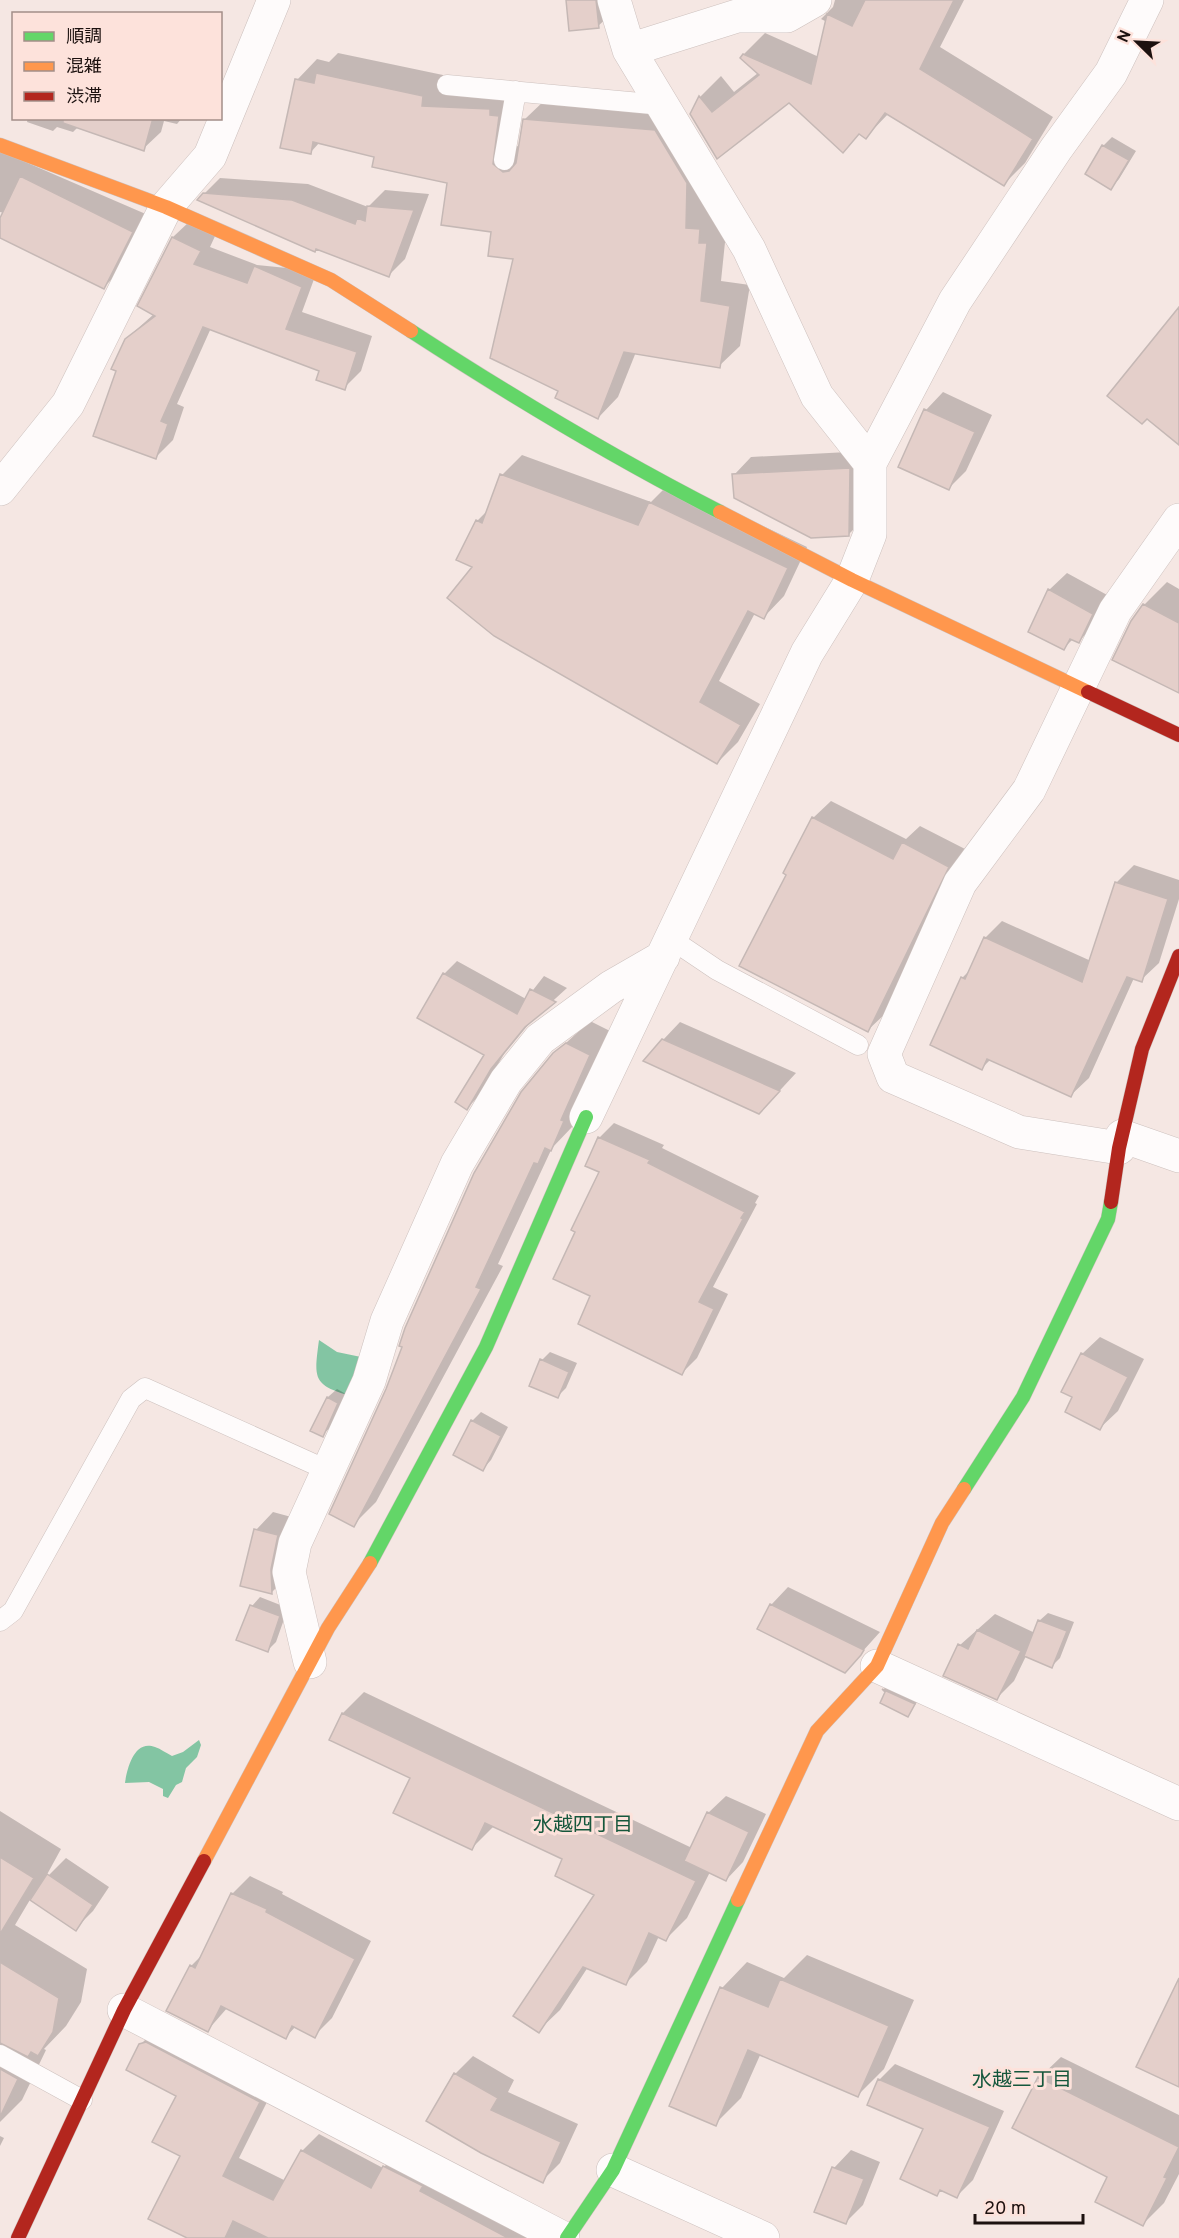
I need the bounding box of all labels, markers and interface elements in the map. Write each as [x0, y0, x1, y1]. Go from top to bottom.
legend [12, 12, 222, 120]
north arrow [1107, 12, 1167, 72]
text: 順調 [66, 26, 102, 49]
text: N [1114, 27, 1137, 46]
text: 混雑 [66, 56, 102, 79]
text: 渋滞 [66, 86, 102, 109]
district label: 水越四丁目 [533, 1813, 633, 1839]
district label: 水越三丁目 [972, 2068, 1072, 2094]
scale bar [975, 2187, 1083, 2225]
text: 20 m [984, 2198, 1026, 2221]

